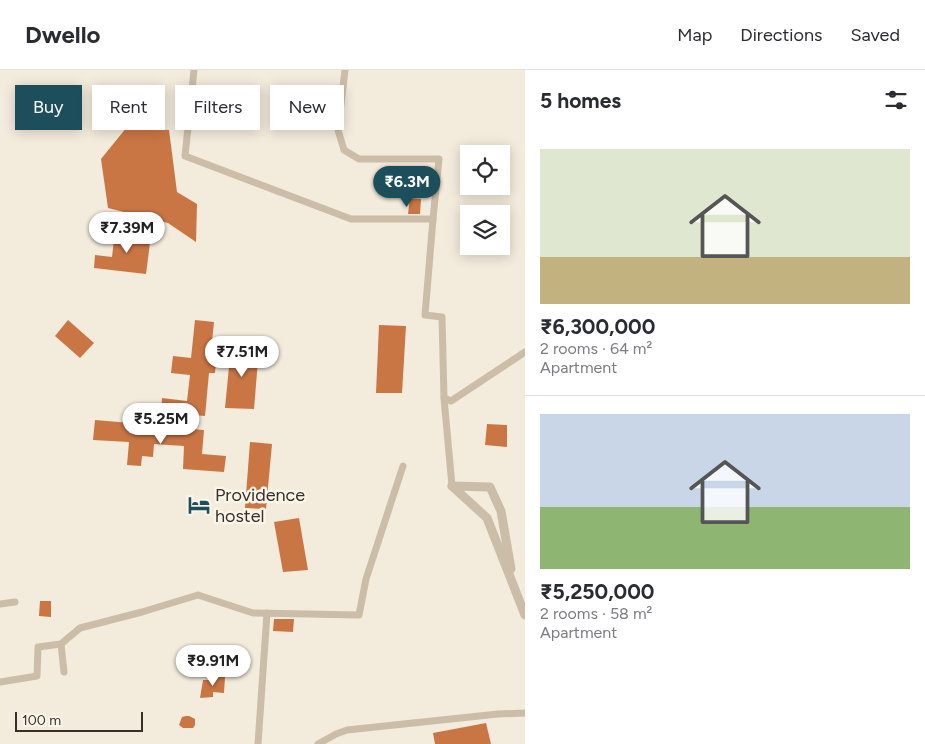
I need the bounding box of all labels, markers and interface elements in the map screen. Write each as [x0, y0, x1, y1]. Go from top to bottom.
text: Dwello [25, 20, 101, 49]
text: Map [677, 24, 712, 46]
text: Directions [740, 24, 822, 46]
text: Saved [850, 24, 900, 46]
chip: Buy [15, 85, 82, 130]
chip: Rent [92, 85, 165, 130]
chip: Filters [175, 85, 260, 130]
chip: New [270, 85, 344, 130]
icon: filters [882, 86, 910, 114]
text: 5 homes [540, 88, 621, 113]
map controls [460, 145, 510, 255]
button: locate [460, 145, 510, 195]
pin: ₹6.3M [372, 166, 442, 208]
text: ₹6.3M [384, 172, 430, 191]
icon: home [680, 181, 770, 271]
button: layers [460, 205, 510, 255]
pin: ₹7.39M [86, 212, 168, 254]
text: ₹7.39M [100, 218, 154, 237]
text: ₹6,300,000 [540, 314, 655, 339]
pin: ₹7.51M [201, 336, 283, 378]
text: 2 rooms · 64 m² [540, 339, 652, 358]
text: ₹7.51M [216, 342, 268, 361]
text: Apartment [540, 358, 617, 377]
pin: ₹5.25M [120, 402, 202, 445]
text: ₹5.25M [133, 409, 189, 428]
icon: home [680, 447, 770, 537]
place label: Providence hostel [215, 484, 305, 527]
hotel icon: Providence hostel [186, 492, 212, 518]
text: ₹5,250,000 [540, 579, 654, 604]
text: 2 rooms · 58 m² [540, 604, 652, 623]
text: Apartment [540, 623, 617, 642]
pin: ₹9.91M [172, 644, 254, 687]
text: ₹9.91M [187, 651, 239, 670]
scale bar [15, 709, 142, 732]
text: 100 m [22, 712, 61, 729]

